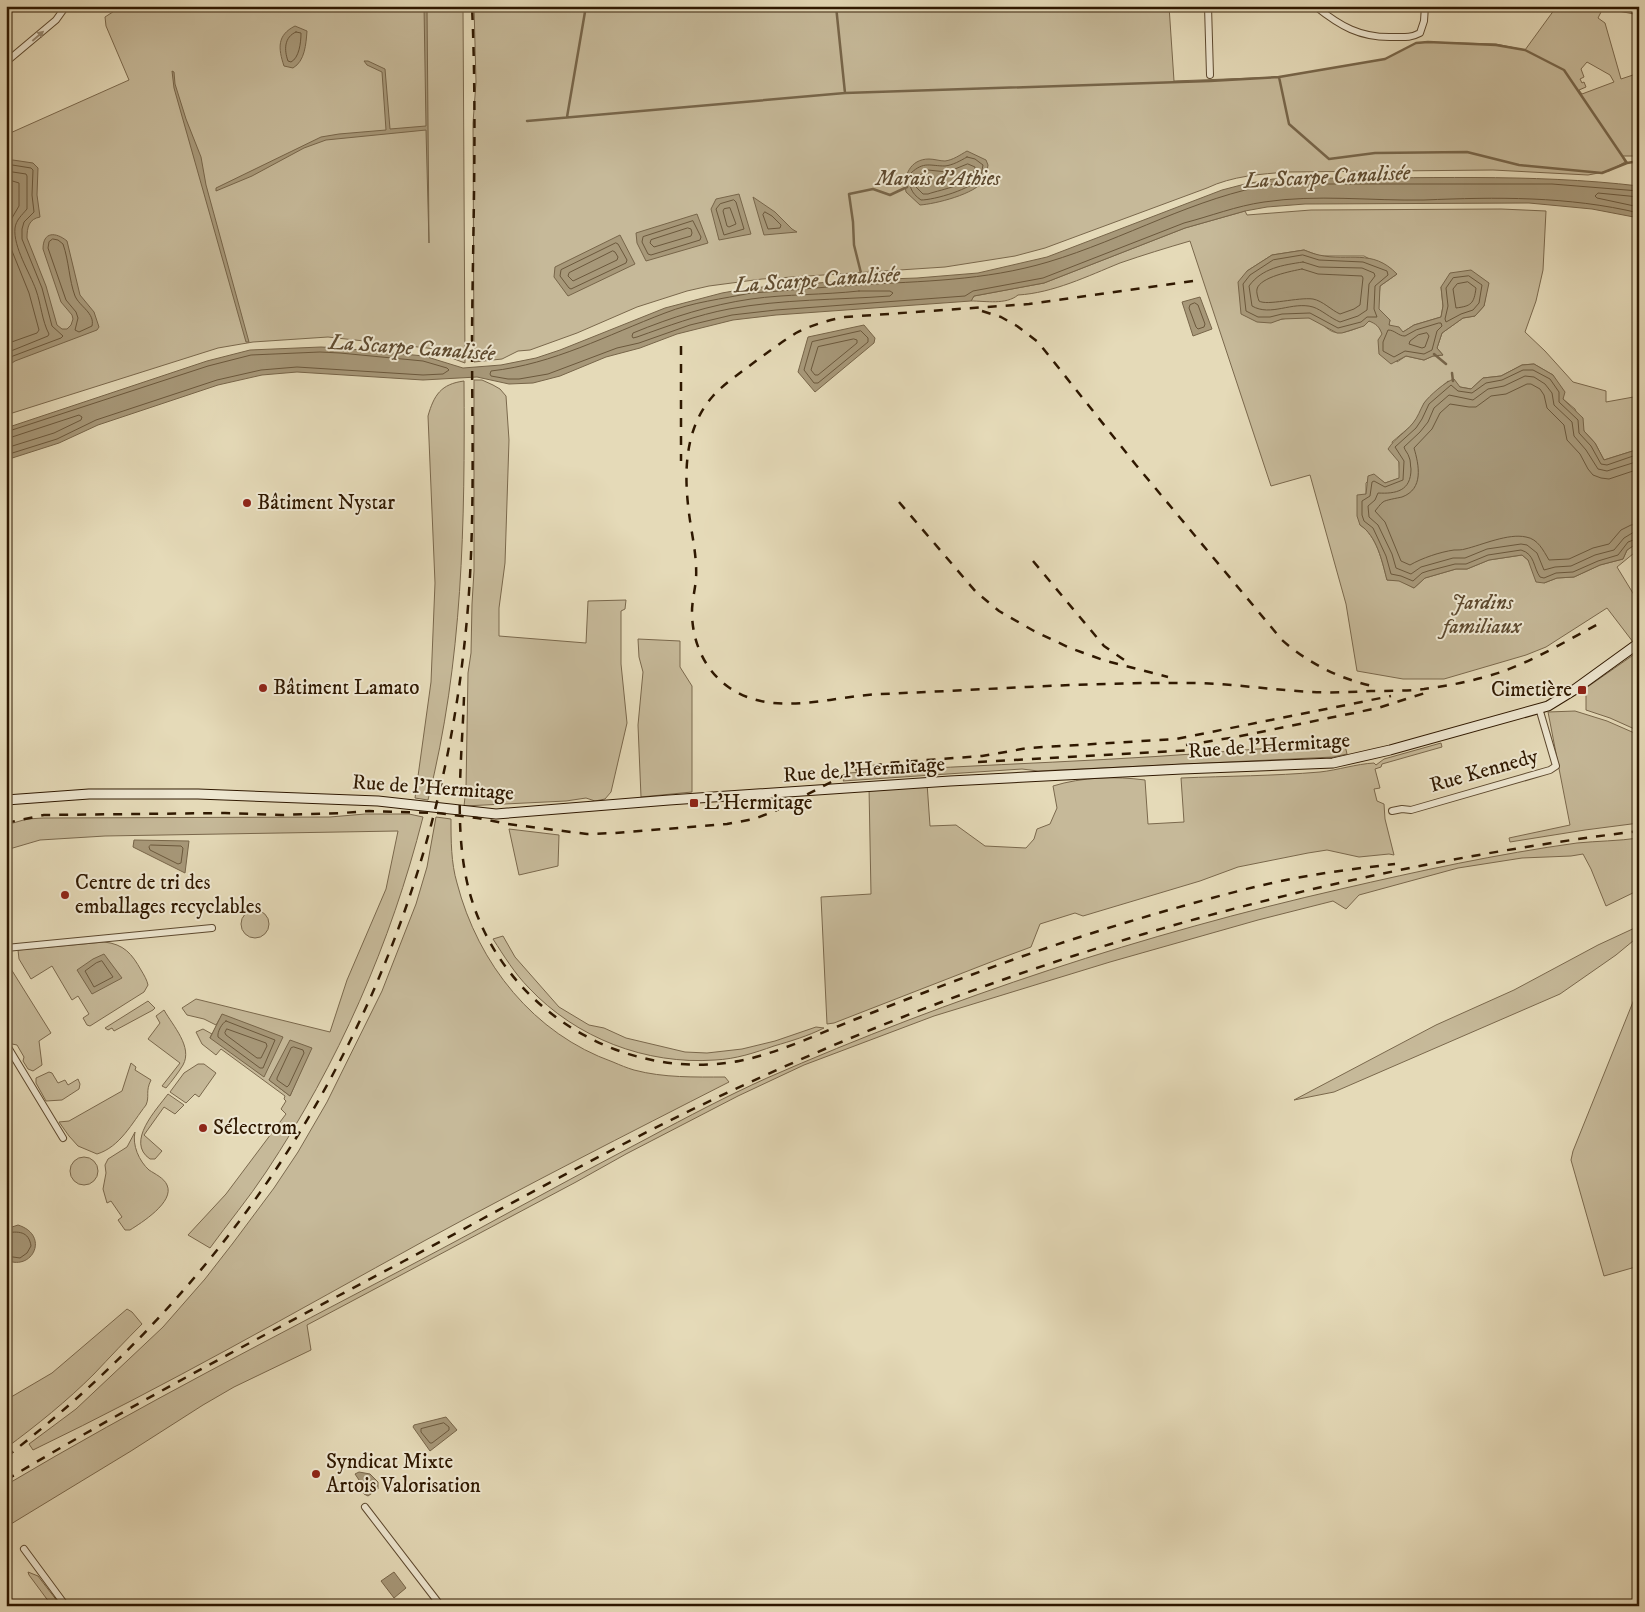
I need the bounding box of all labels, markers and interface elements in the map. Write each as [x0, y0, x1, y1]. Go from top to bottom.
one-way arrow [31, 30, 43, 42]
water label: La Scarpe Canalisée [1241, 159, 1411, 195]
park label: Marais d'Athies [874, 166, 1001, 192]
water label: La Scarpe Canalisée [731, 261, 902, 299]
water label: La Scarpe Canalisée [326, 329, 497, 367]
place label: Bâtiment Nystar [257, 490, 395, 516]
marker: Bâtiment Nystar [241, 497, 253, 509]
park label: Jardins familiaux [1437, 590, 1523, 640]
place label: Bâtiment Lamato [273, 675, 420, 701]
place label: Cimetière [1491, 677, 1572, 703]
marker: Bâtiment Lamato [257, 682, 269, 694]
marker: Cimetière [1576, 684, 1588, 696]
street label: Rue de l'Hermitage [1187, 727, 1351, 765]
street label: Rue Kennedy [1427, 743, 1542, 799]
street label: Rue de l'Hermitage [782, 751, 946, 789]
street label: Rue de l'Hermitage [351, 769, 515, 807]
place label: L'Hermitage [704, 790, 813, 816]
marker: L'Hermitage [688, 797, 700, 809]
place label: Centre de tri des emballages recyclables [75, 870, 261, 920]
marker: Centre de tri des emballages recyclables [59, 889, 71, 901]
place label: Sélectrom [213, 1115, 297, 1141]
marker: Sélectrom [197, 1122, 209, 1134]
place label: Syndicat Mixte Artois Valorisation [326, 1449, 481, 1499]
marker: Syndicat Mixte Artois Valorisation [310, 1468, 322, 1480]

